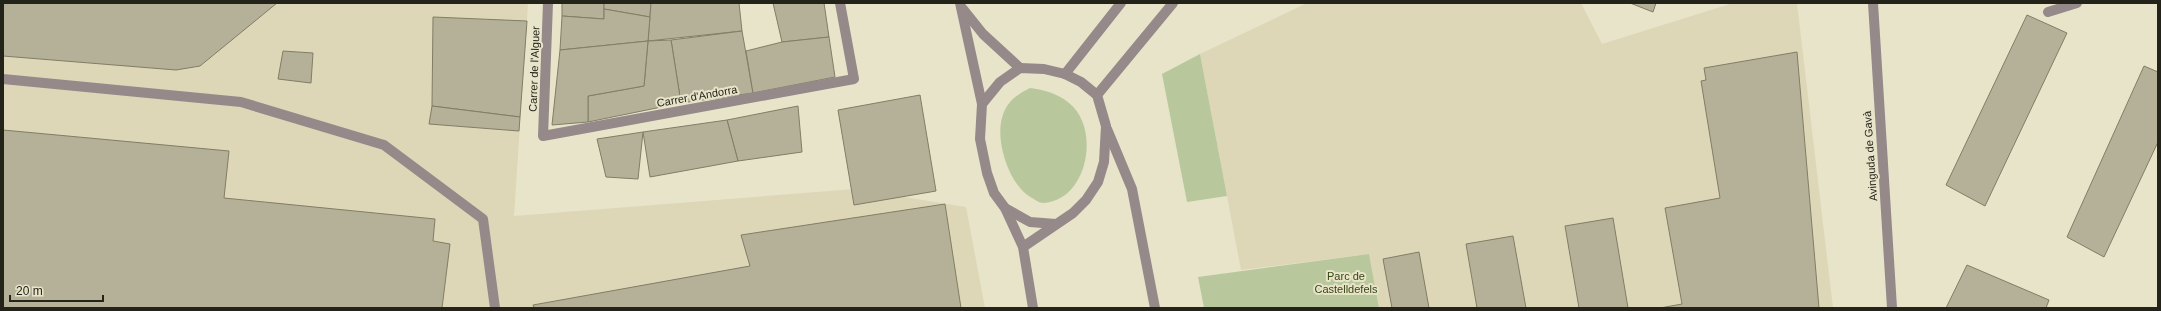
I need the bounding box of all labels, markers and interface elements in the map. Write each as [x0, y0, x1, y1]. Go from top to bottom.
street label: Carrer de l'Alguer [527, 26, 542, 112]
street label: Carrer d'Andorra [656, 83, 739, 109]
street label: Avinguda de Gavà [1861, 110, 1879, 201]
park label: Parc de Castelldefels [1315, 270, 1378, 295]
scale bar [10, 277, 103, 303]
text: 20 m [16, 284, 43, 298]

